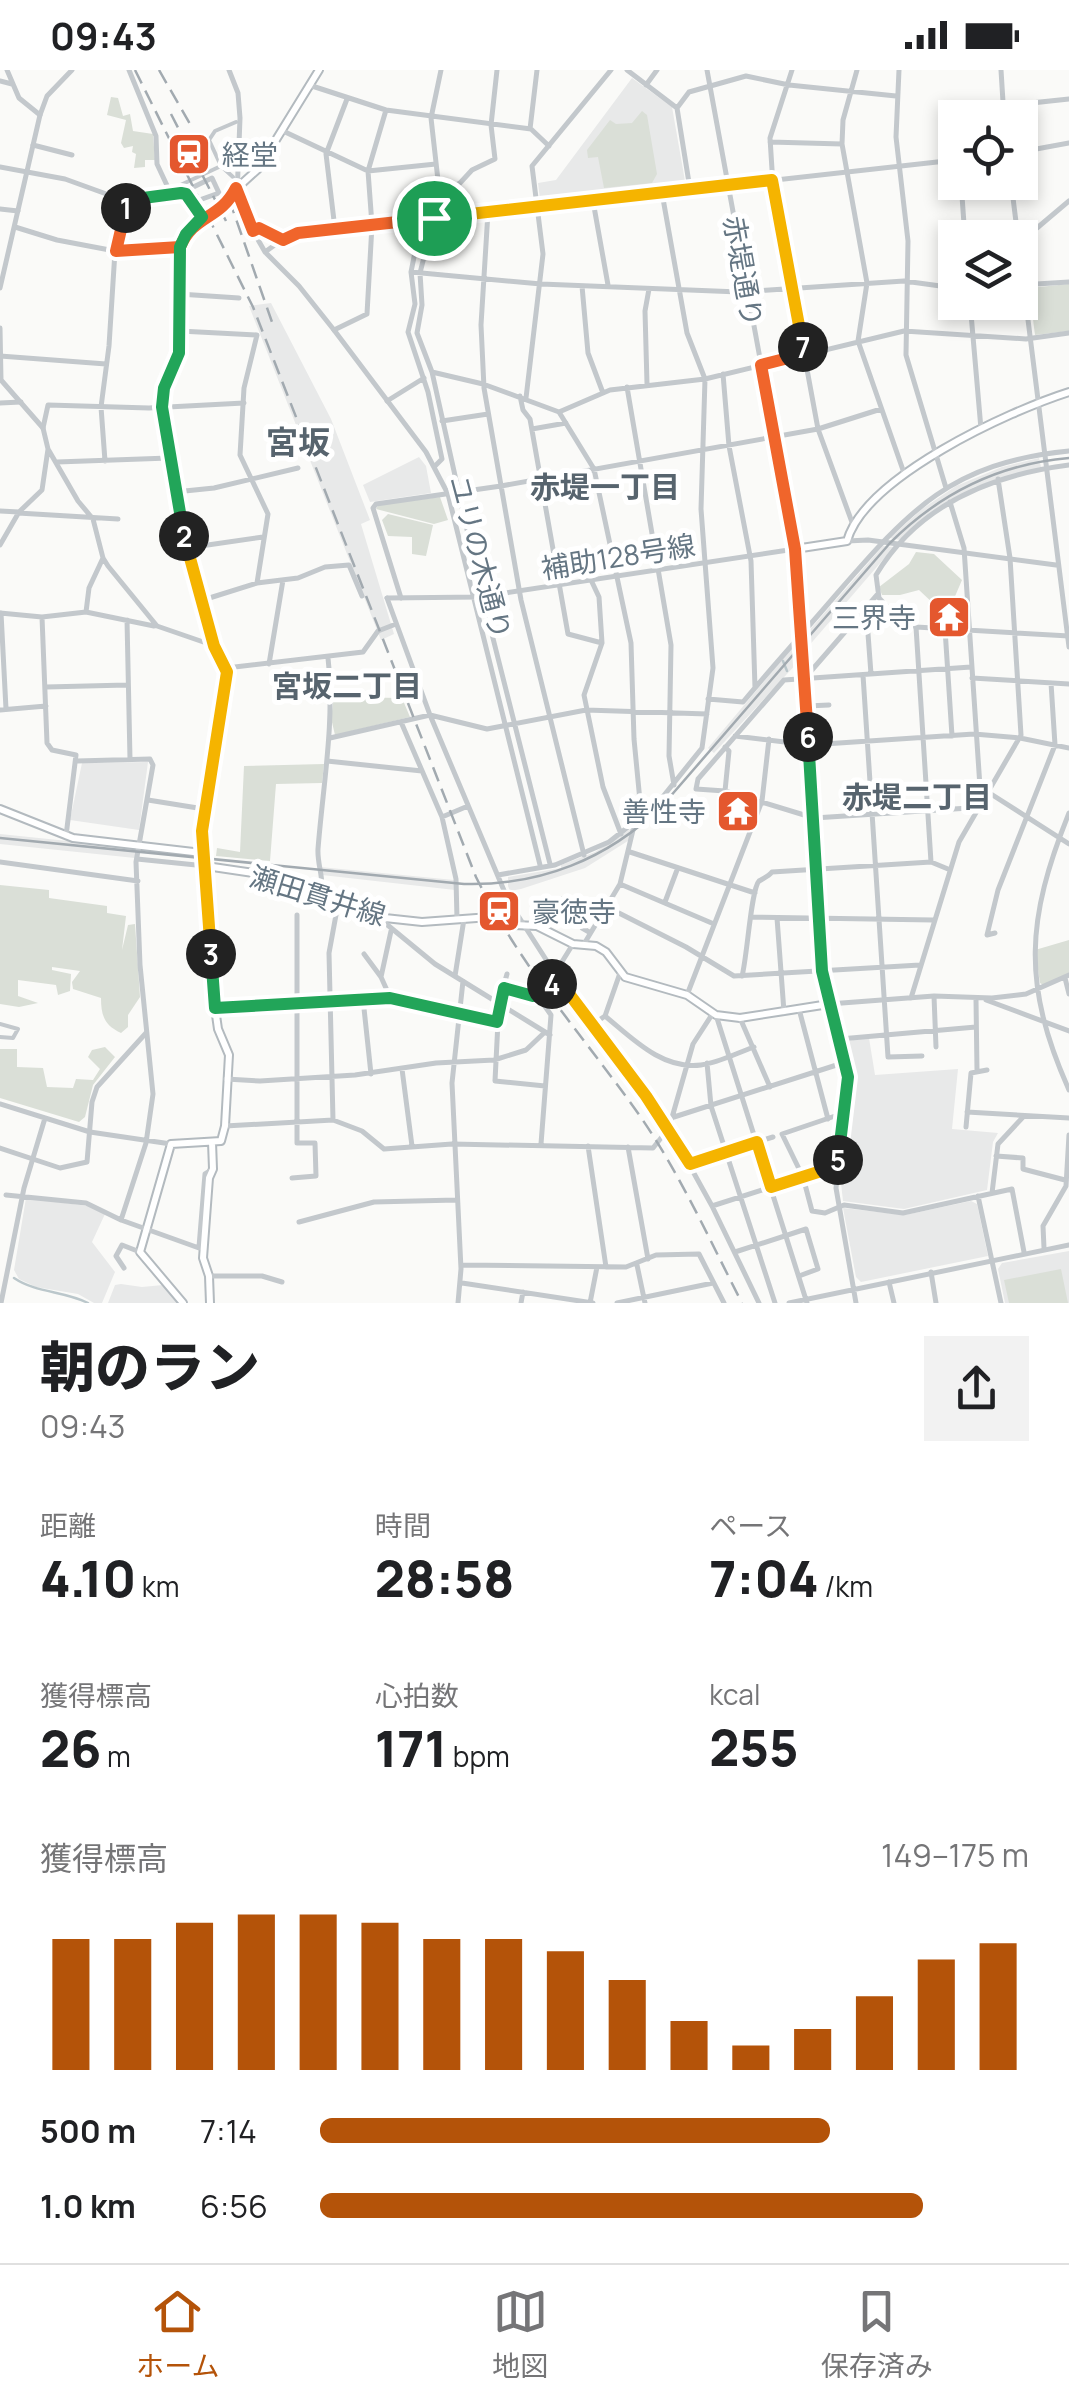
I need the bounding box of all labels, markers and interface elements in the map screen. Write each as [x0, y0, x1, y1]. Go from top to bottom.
text: 09:43 [50, 9, 157, 61]
map controls [938, 100, 1038, 320]
button: locate [938, 100, 1038, 200]
station icon: 経堂 [166, 131, 212, 177]
place label: 経堂 [222, 135, 278, 173]
pin [392, 176, 477, 261]
pin: 1 [101, 183, 151, 233]
text: 1 [120, 189, 132, 227]
icon: arrive [407, 191, 462, 246]
street label: 赤堤通り [716, 213, 772, 329]
button: layers [938, 220, 1038, 320]
pin: 7 [778, 322, 828, 372]
text: 7 [796, 328, 810, 366]
district label: 宮坂 [266, 420, 330, 464]
district label: 赤堤一丁目 [530, 466, 680, 507]
street label: ユリの木通り [441, 471, 521, 643]
pin: 2 [159, 511, 209, 561]
text: 2 [176, 517, 192, 555]
street label: 補助128号線 [538, 525, 698, 587]
temple icon: 三界寺 [926, 594, 972, 640]
place label: 三界寺 [832, 598, 916, 636]
district label: 宮坂二丁目 [272, 665, 422, 706]
pin: 6 [783, 712, 833, 762]
text: 6 [799, 718, 817, 756]
district label: 赤堤二丁目 [842, 776, 992, 817]
temple icon: 善性寺 [715, 788, 761, 834]
place label: 善性寺 [622, 792, 706, 830]
street label: 瀬田貫井線 [245, 856, 391, 934]
station icon: 豪徳寺 [476, 888, 522, 934]
place label: 豪徳寺 [532, 892, 616, 930]
pin: 3 [186, 929, 236, 979]
text: 3 [203, 935, 219, 973]
pin: 4 [527, 959, 577, 1009]
text: 4 [543, 965, 561, 1003]
pin: 5 [813, 1135, 863, 1185]
text: 5 [830, 1141, 846, 1179]
text: 朝のラン [40, 1328, 260, 1404]
button: share [924, 1336, 1029, 1441]
text: 09:43 [40, 1404, 126, 1448]
text: 距離 [40, 1506, 96, 1544]
text: 時間 [375, 1506, 431, 1544]
text: ペース [709, 1506, 792, 1544]
text: 4.10 [40, 1544, 136, 1612]
text: 28:58 [375, 1544, 514, 1612]
text: 7:04 [709, 1544, 819, 1612]
text: km [136, 1567, 179, 1605]
text: /km [819, 1567, 873, 1605]
text: kcal [709, 1675, 760, 1713]
text: 獲得標高 [40, 1676, 152, 1714]
text: 心拍数 [375, 1676, 459, 1714]
text: 255 [709, 1713, 798, 1781]
text: 26 [40, 1714, 101, 1782]
text: 171 [375, 1714, 447, 1782]
text: m [101, 1737, 131, 1775]
text: bpm [447, 1737, 510, 1775]
text: 149–175 m [881, 1833, 1029, 1877]
text: 獲得標高 [40, 1836, 168, 1880]
text: 500 m [40, 2109, 136, 2153]
text: 7:14 [200, 2109, 257, 2153]
text: 1.0 km [40, 2184, 136, 2228]
text: 6:56 [200, 2184, 268, 2228]
tab: ホーム [136, 2284, 219, 2384]
tab: 地図 [492, 2284, 548, 2384]
tab: 保存済み [821, 2284, 933, 2384]

